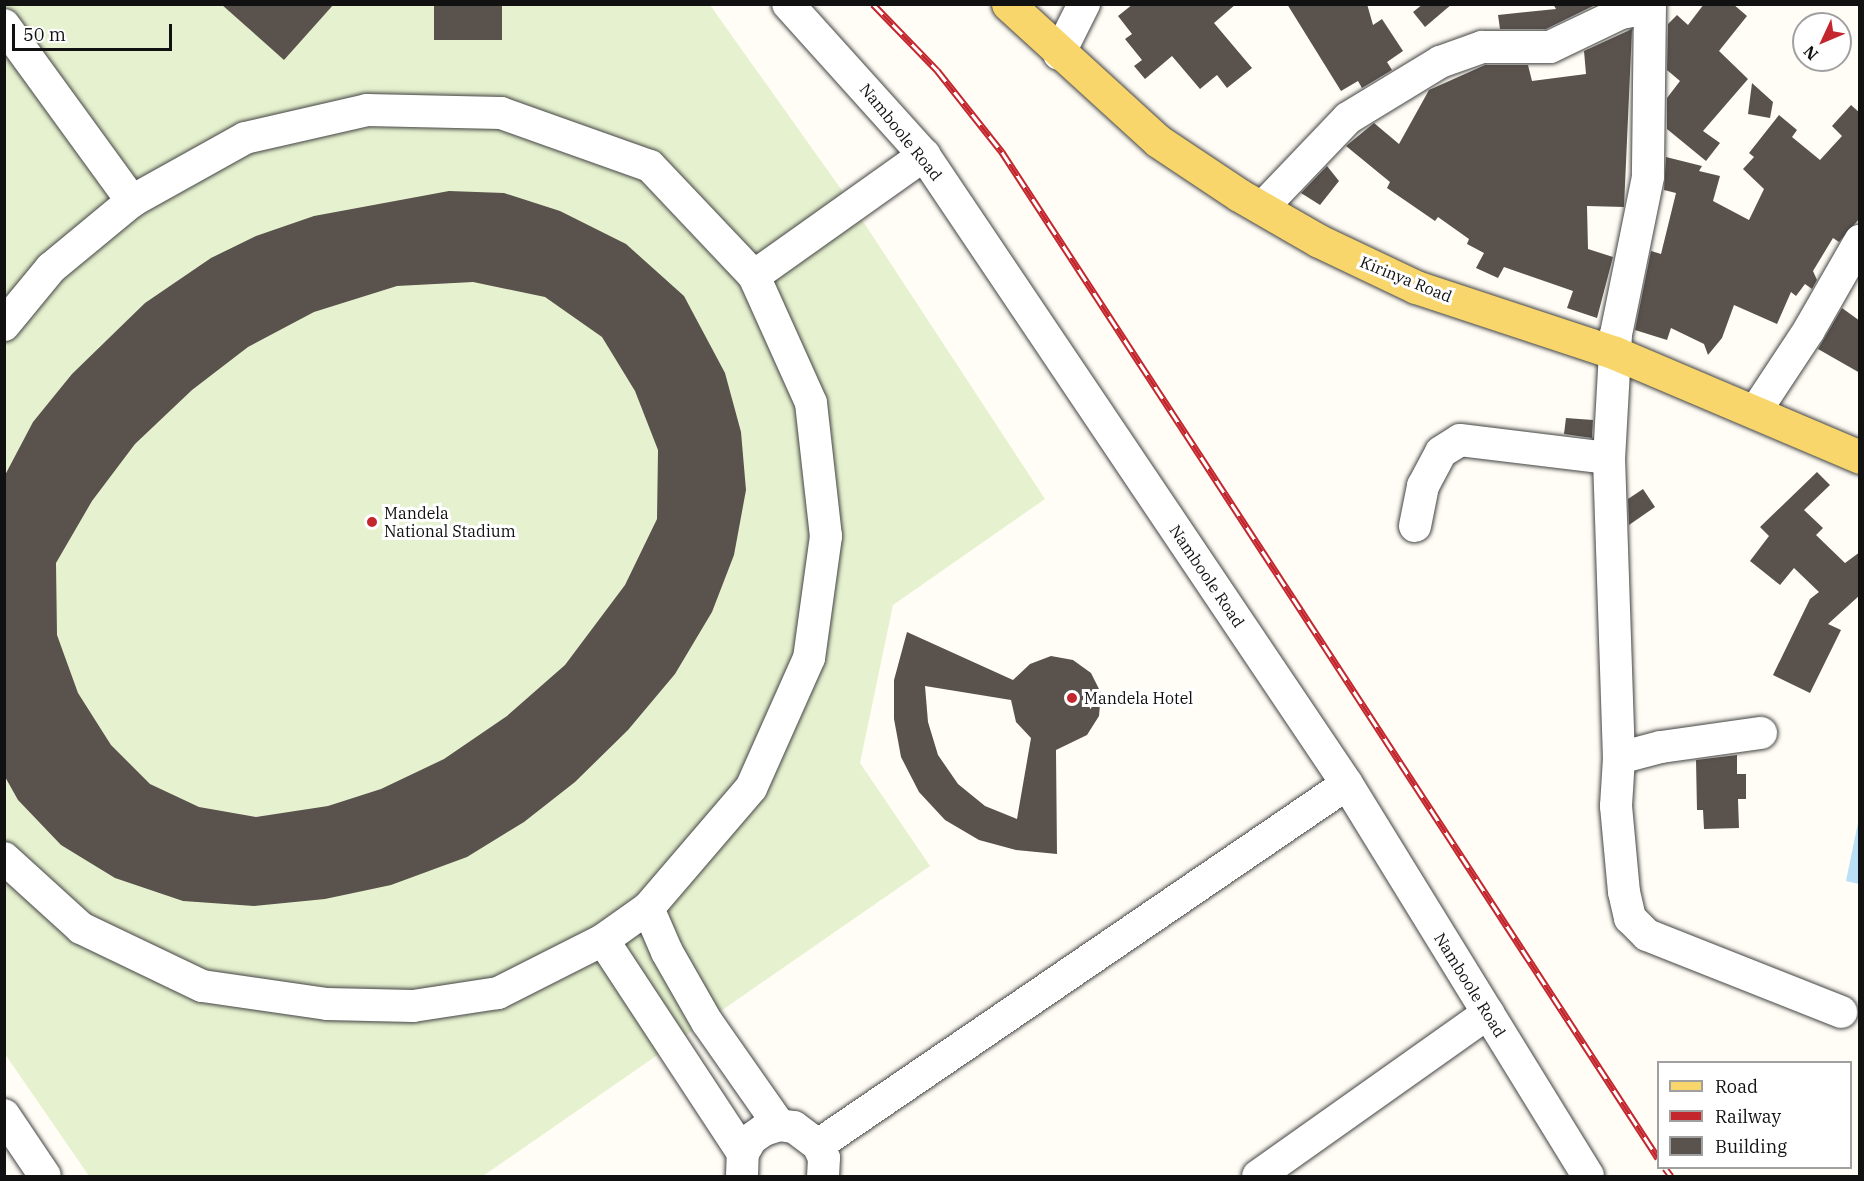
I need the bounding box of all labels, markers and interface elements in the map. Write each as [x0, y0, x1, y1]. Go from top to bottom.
scale bar [15, 12, 176, 50]
north arrow [1792, 12, 1852, 72]
text: 50 m [23, 23, 66, 46]
text: N [1799, 42, 1822, 65]
street label: Namboole Road [856, 80, 946, 184]
street label: Kirinya Road [1357, 252, 1455, 306]
place label: Mandela National Stadium [384, 503, 516, 541]
marker: Mandela National Stadium [365, 515, 379, 529]
street label: Namboole Road [1166, 521, 1248, 631]
place label: Mandela Hotel [1084, 688, 1193, 708]
marker: Mandela Hotel [1065, 691, 1079, 705]
street label: Namboole Road [1430, 929, 1510, 1041]
legend [1657, 1061, 1852, 1169]
text: Road [1715, 1075, 1758, 1098]
text: Railway [1715, 1105, 1781, 1128]
text: Building [1715, 1135, 1787, 1158]

